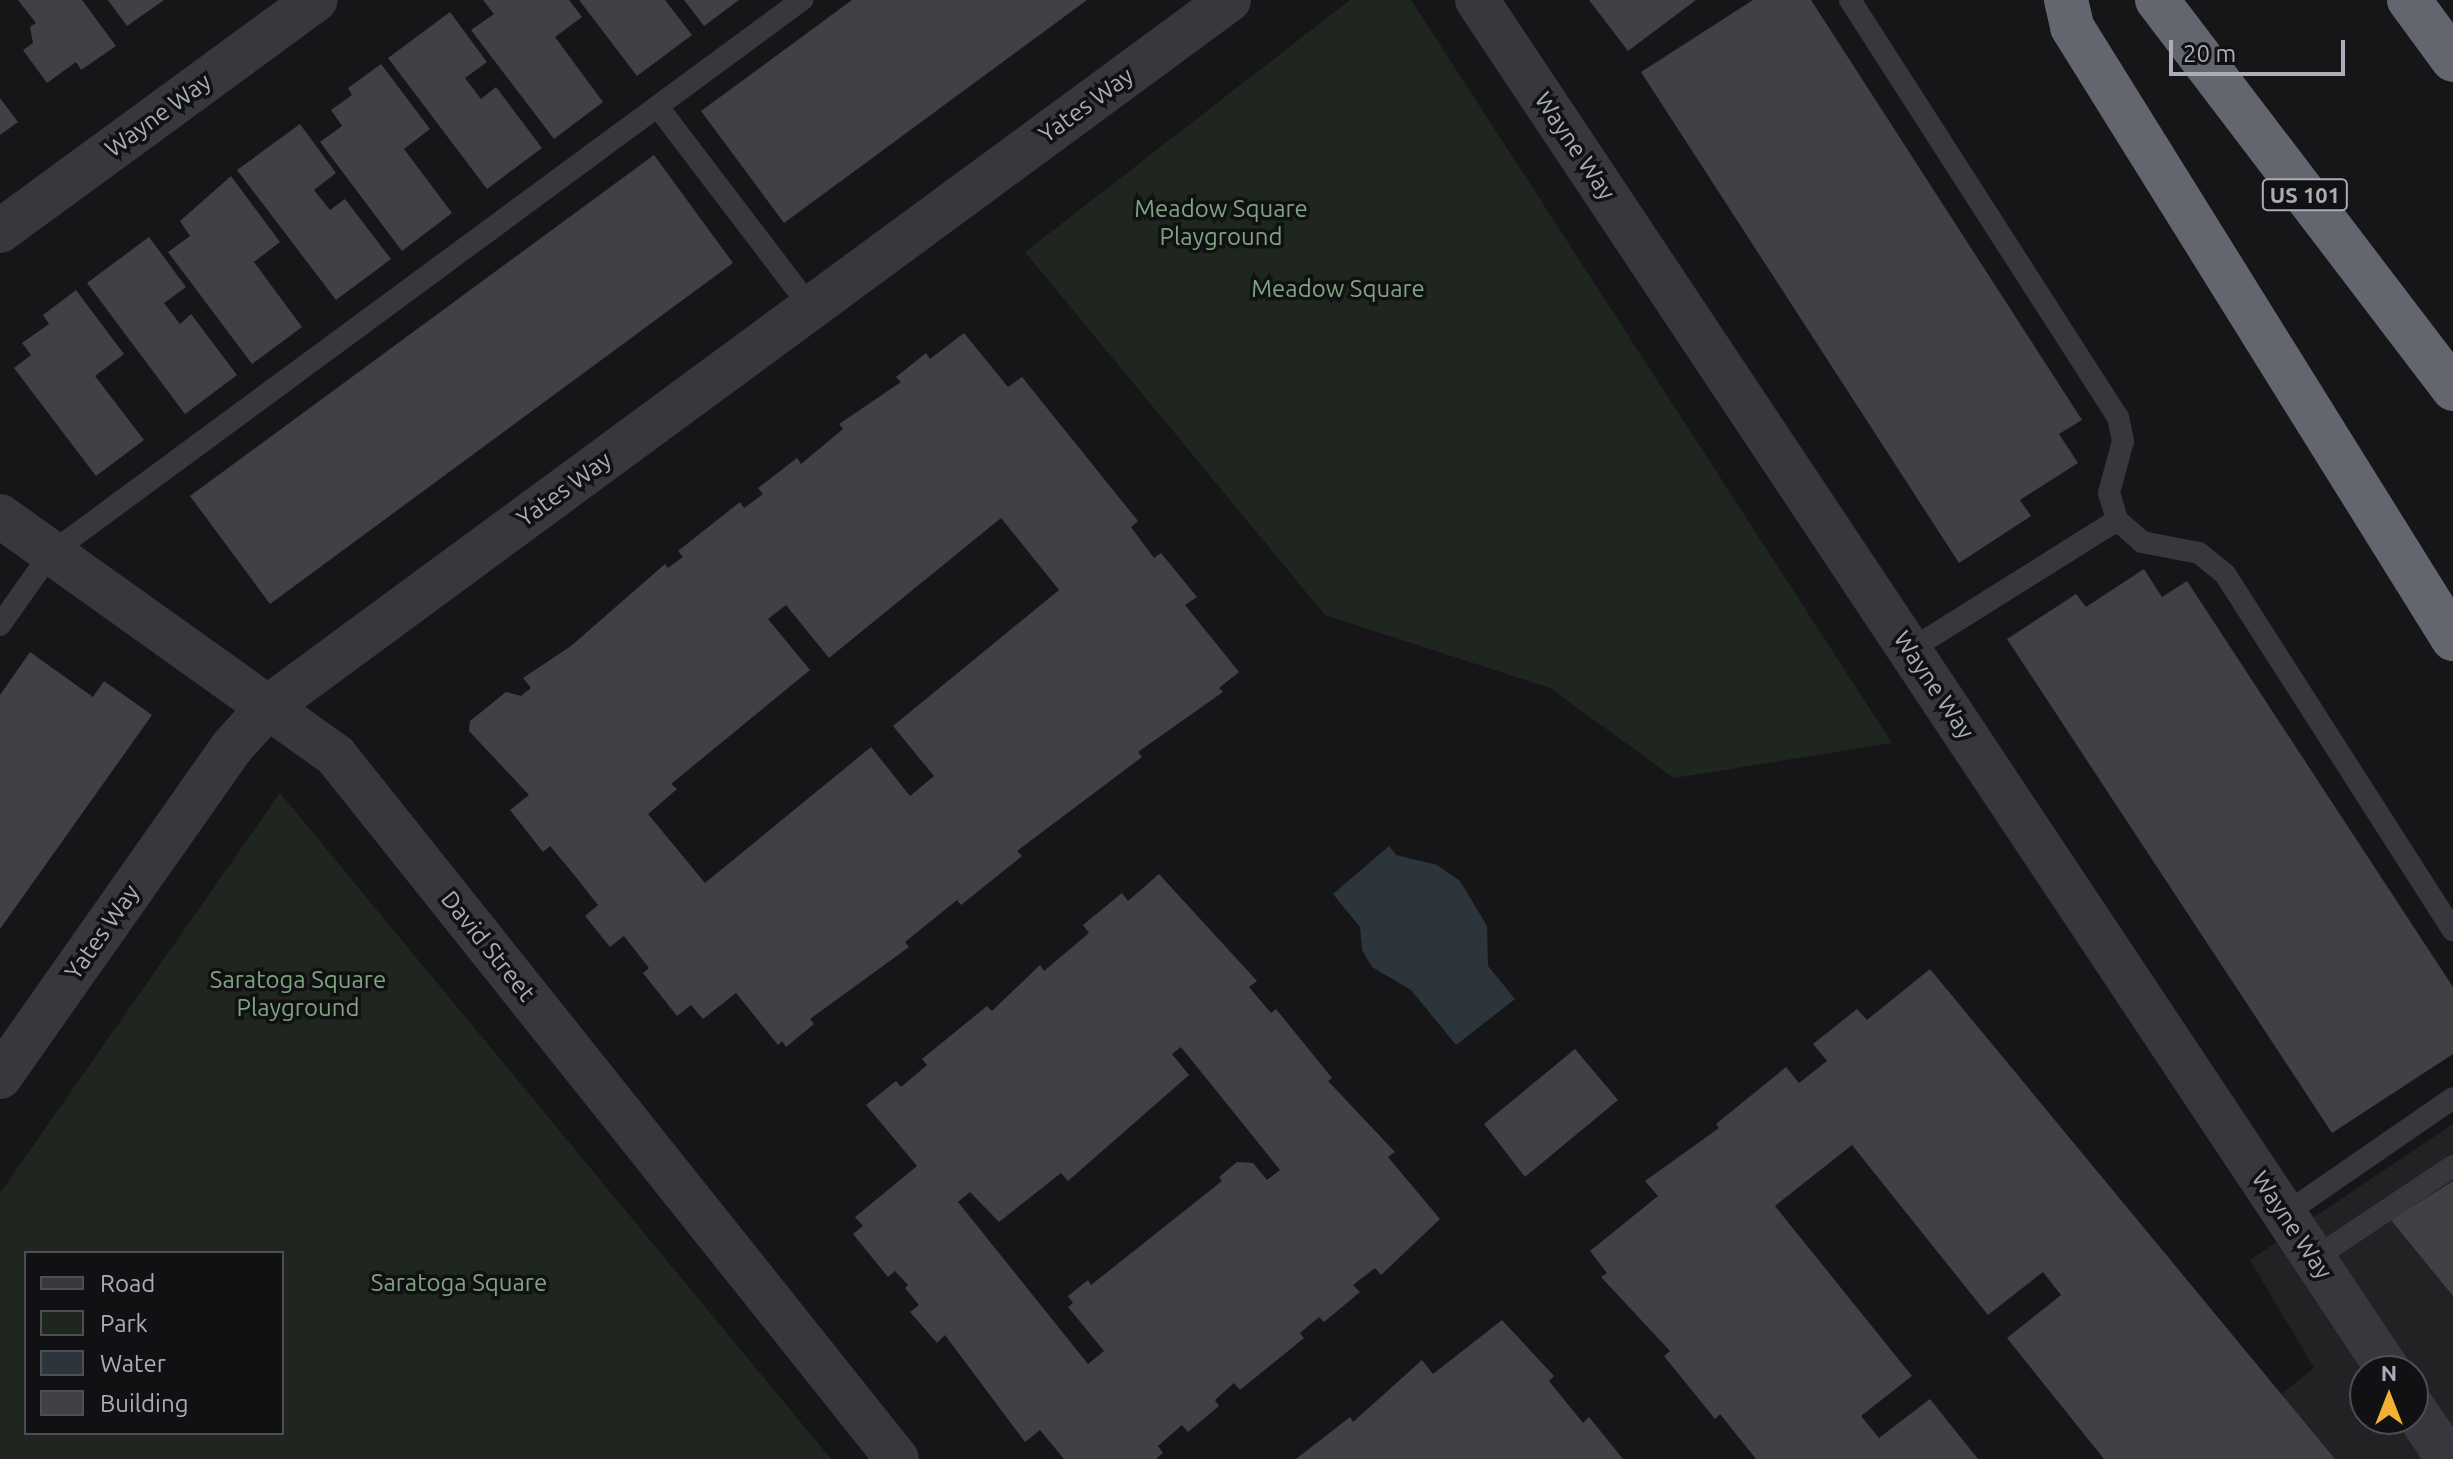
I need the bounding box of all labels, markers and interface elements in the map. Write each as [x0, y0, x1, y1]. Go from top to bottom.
scale bar [2173, 24, 2349, 74]
text: 20 m [2183, 40, 2236, 67]
street label: Yates Way [1033, 61, 1139, 149]
street label: Wayne Way [100, 67, 216, 163]
street label: Wayne Way [1528, 87, 1622, 205]
road number: US 101 [2261, 177, 2349, 213]
park label: Meadow Square Playground [1134, 195, 1308, 251]
park label: Meadow Square [1251, 275, 1425, 303]
street label: Yates Way [511, 445, 617, 533]
street label: Wayne Way [1887, 626, 1981, 744]
street label: Yates Way [59, 879, 145, 985]
street label: David Street [435, 885, 541, 1007]
park label: Saratoga Square Playground [210, 966, 386, 1022]
street label: Wayne Way [2245, 1166, 2339, 1284]
legend [24, 1251, 284, 1435]
park label: Saratoga Square [371, 1269, 547, 1297]
text: Road [100, 1270, 155, 1297]
text: Park [100, 1310, 148, 1337]
text: Water [100, 1350, 166, 1377]
north arrow [2349, 1355, 2429, 1435]
text: N [2381, 1360, 2397, 1385]
text: Building [100, 1390, 188, 1417]

